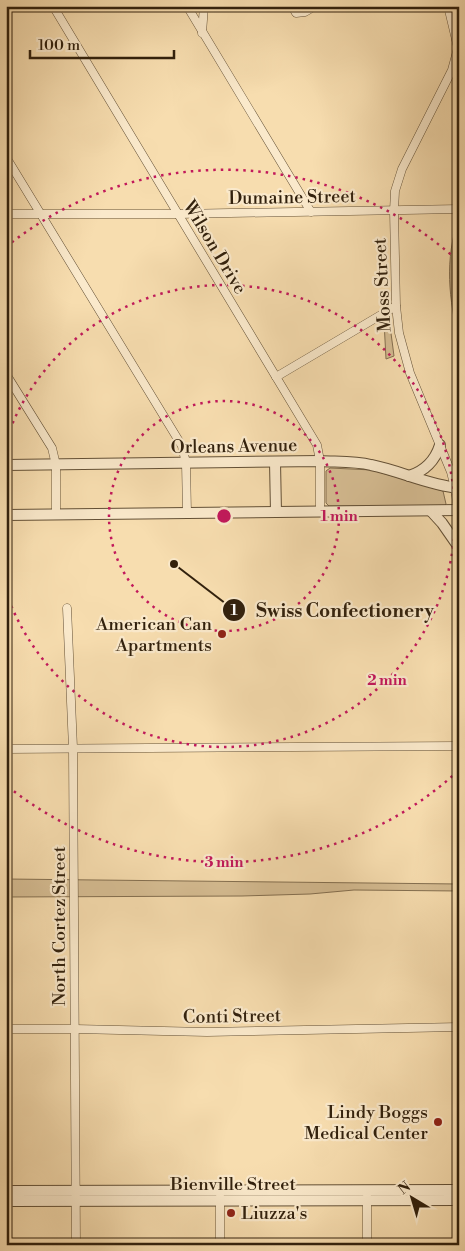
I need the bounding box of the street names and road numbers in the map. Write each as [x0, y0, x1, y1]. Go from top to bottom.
street label: Dumaine Street [228, 185, 357, 210]
street label: Wilson Drive [177, 195, 252, 298]
street label: Moss Street [369, 237, 396, 333]
street label: Orleans Avenue [170, 434, 298, 459]
street label: North Cortez Street [48, 845, 71, 1006]
street label: Conti Street [183, 1004, 282, 1029]
street label: Bienville Street [169, 1173, 296, 1196]

